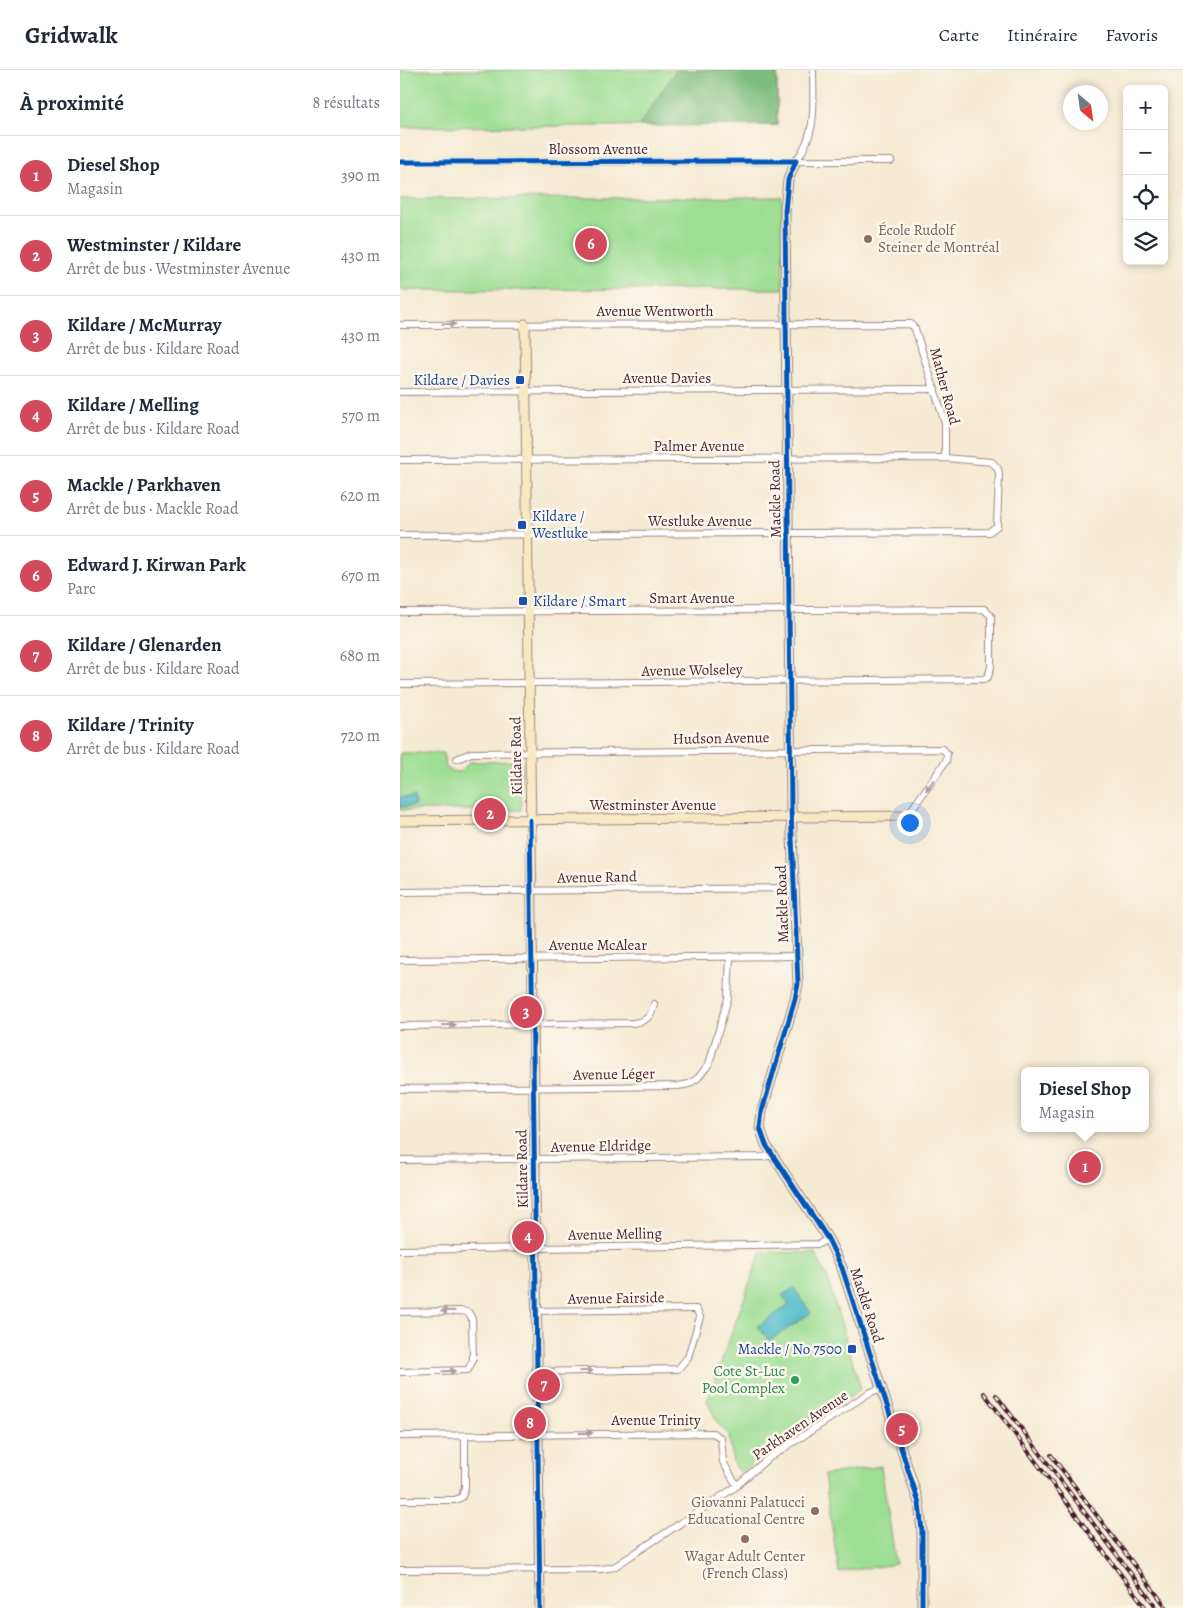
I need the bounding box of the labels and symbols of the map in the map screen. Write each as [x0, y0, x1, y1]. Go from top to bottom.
north arrow [1063, 85, 1108, 130]
street label: Blossom Avenue [548, 139, 648, 159]
place label: École Rudolf Steiner de Montréal [878, 220, 1000, 257]
pin: 6 [575, 225, 607, 263]
marker: École Rudolf Steiner de Montréal [862, 233, 874, 245]
street label: Avenue Wentworth [596, 301, 713, 321]
one-way arrow [441, 320, 457, 328]
street label: Mather Road [925, 345, 965, 428]
street label: Avenue Davies [622, 368, 711, 388]
place label: Kildare / Davies [414, 370, 510, 390]
marker: Kildare / Davies [514, 374, 526, 386]
street label: Palmer Avenue [653, 436, 745, 456]
street label: Mackle Road [764, 459, 786, 538]
place label: Kildare / Westluke [531, 506, 588, 543]
street label: Westluke Avenue [647, 511, 752, 531]
marker: Kildare / Westluke [516, 519, 528, 531]
street label: Smart Avenue [649, 588, 735, 608]
place label: Kildare / Smart [533, 591, 627, 611]
marker: Kildare / Smart [517, 595, 529, 607]
street label: Avenue Wolseley [640, 659, 743, 681]
street label: Kildare Road [505, 715, 527, 796]
street label: Hudson Avenue [672, 727, 770, 749]
one-way arrow [925, 778, 935, 792]
pin: 2 [474, 795, 506, 833]
street label: Westminster Avenue [589, 795, 717, 815]
your location [897, 810, 923, 836]
street label: Mackle Road [771, 864, 793, 943]
street label: Avenue Rand [556, 866, 638, 888]
street label: Avenue McAlear [548, 935, 647, 955]
pin: 3 [510, 993, 542, 1031]
one-way arrow [441, 1021, 457, 1029]
street label: Avenue Léger [572, 1063, 655, 1085]
street label: Kildare Road [511, 1128, 533, 1209]
street label: Avenue Eldridge [550, 1135, 652, 1157]
pin: 1 [1069, 1148, 1101, 1186]
pin: 4 [512, 1218, 544, 1256]
street label: Avenue Melling [567, 1223, 663, 1245]
street label: Mackle Road [845, 1265, 889, 1346]
street label: Avenue Fairside [566, 1287, 665, 1309]
one-way arrow [440, 1307, 456, 1315]
place label: Mackle / No 7500 [738, 1339, 842, 1359]
marker: Mackle / No 7500 [846, 1343, 858, 1355]
place label: Cote St-Luc Pool Complex [702, 1361, 785, 1398]
pin: 7 [528, 1366, 560, 1404]
one-way arrow [441, 1367, 457, 1375]
one-way arrow [578, 1367, 594, 1375]
marker: Cote St-Luc Pool Complex [789, 1374, 801, 1386]
street label: Parkhaven Avenue [748, 1385, 852, 1465]
pin: 8 [514, 1404, 546, 1442]
street label: Avenue Trinity [610, 1410, 701, 1430]
pin: 5 [886, 1410, 918, 1448]
one-way arrow [579, 1429, 595, 1437]
place label: Giovanni Palatucci Educational Centre [687, 1492, 805, 1529]
marker: Giovanni Palatucci Educational Centre [809, 1505, 821, 1517]
marker: Wagar Adult Center (French Class) [739, 1533, 751, 1545]
place label: Wagar Adult Center (French Class) [684, 1546, 806, 1583]

